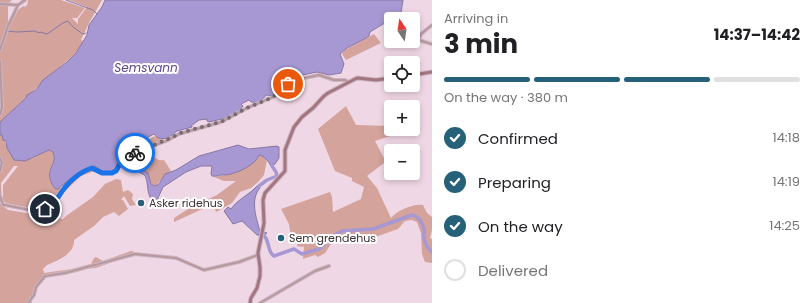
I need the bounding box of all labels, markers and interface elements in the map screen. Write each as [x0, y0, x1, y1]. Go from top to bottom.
text: Arriving in [444, 9, 508, 28]
north arrow [384, 12, 420, 48]
map controls [384, 12, 420, 180]
text: 14:37–14:42 [714, 24, 800, 45]
text: 3 min [444, 26, 518, 62]
button: locate [384, 56, 420, 92]
water label: Semsvann [114, 59, 178, 76]
pin [271, 67, 305, 101]
icon: bag [277, 73, 299, 95]
text: On the way · 380 m [444, 88, 568, 107]
button: + [384, 100, 420, 136]
icon: check [444, 127, 466, 149]
text: Confirmed [478, 128, 558, 149]
text: 14:18 [773, 128, 800, 147]
courier [115, 133, 155, 173]
icon: bike [124, 142, 146, 164]
button: − [384, 144, 420, 180]
icon: check [444, 171, 466, 193]
text: Preparing [478, 172, 551, 193]
text: 14:19 [773, 172, 800, 191]
pin [28, 192, 62, 226]
place label: Asker ridehus [149, 195, 223, 211]
icon: home [34, 198, 56, 220]
marker: Asker ridehus [136, 198, 146, 208]
icon: check [444, 215, 466, 237]
text: On the way [478, 216, 563, 237]
text: 14:25 [769, 216, 800, 235]
place label: Sem grendehus [289, 230, 376, 246]
marker: Sem grendehus [276, 233, 286, 243]
text: Delivered [478, 260, 548, 281]

